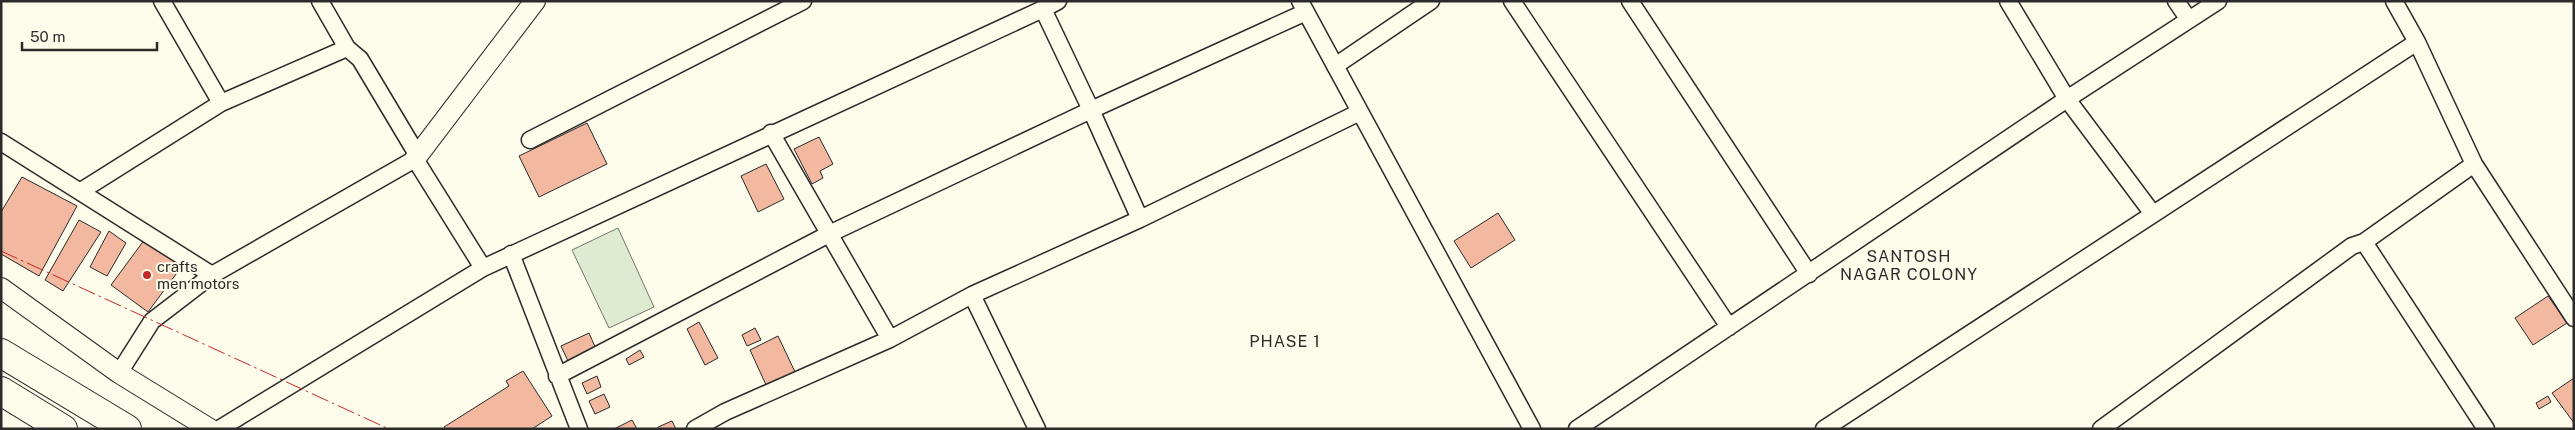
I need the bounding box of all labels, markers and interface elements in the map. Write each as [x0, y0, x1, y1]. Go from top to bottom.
scale bar [22, 20, 158, 52]
text: 50 m [30, 28, 65, 45]
district label: SANTOSH NAGAR COLONY [1840, 247, 1978, 284]
place label: crafts men motors [157, 258, 239, 292]
marker: crafts men motors [141, 269, 153, 281]
district label: PHASE 1 [1249, 332, 1321, 351]

